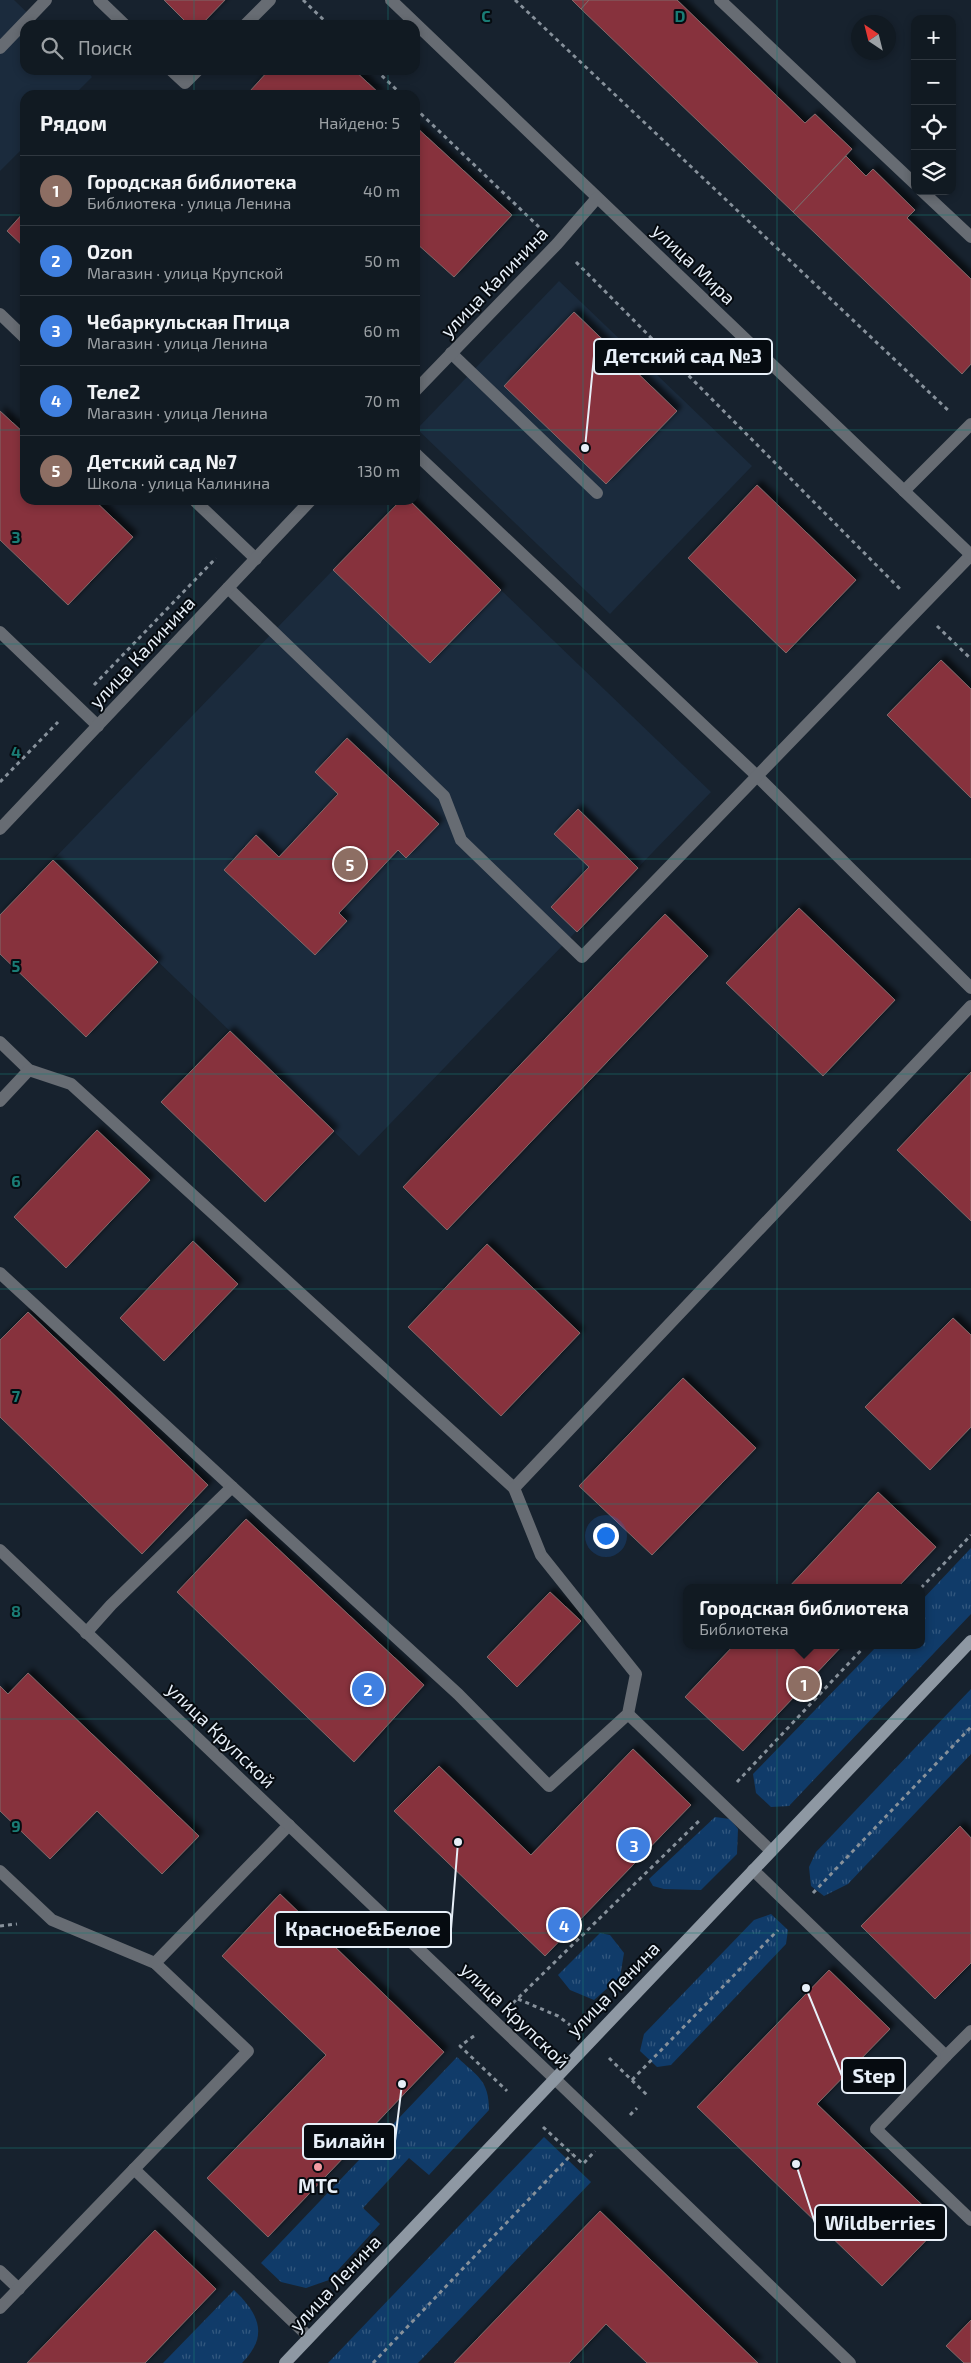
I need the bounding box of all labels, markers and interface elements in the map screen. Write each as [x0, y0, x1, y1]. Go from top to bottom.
text: C [481, 6, 491, 25]
text: D [675, 6, 686, 25]
north arrow [851, 15, 896, 60]
map controls [911, 15, 956, 195]
button: + [911, 15, 956, 60]
search box [20, 20, 420, 75]
icon: search [38, 34, 66, 62]
text: Поиск [78, 36, 132, 59]
button: − [911, 60, 956, 105]
button: locate [911, 105, 956, 150]
text: Рядом [40, 110, 107, 135]
text: Найдено: 5 [319, 113, 400, 132]
button: layers [911, 150, 956, 195]
text: Городская библиотека [87, 170, 297, 193]
text: 1 [53, 181, 59, 200]
text: 40 m [363, 181, 400, 200]
text: Библиотека · улица Ленина [87, 193, 291, 212]
street label: улица Мира [647, 218, 741, 310]
street label: улица Калинина [435, 222, 553, 342]
text: Ozon [87, 240, 133, 263]
text: 2 [51, 251, 61, 270]
text: 50 m [364, 251, 400, 270]
text: Магазин · улица Крупской [87, 263, 283, 282]
text: Чебаркульская Птица [87, 310, 290, 333]
text: 3 [51, 321, 61, 340]
text: 60 m [364, 321, 400, 340]
text: Магазин · улица Ленина [87, 333, 268, 352]
callout: Детский сад №3 [594, 339, 772, 374]
text: Детский сад №3 [604, 343, 762, 367]
text: Теле2 [87, 380, 140, 403]
text: 4 [51, 391, 61, 410]
text: 70 m [365, 391, 400, 410]
text: Магазин · улица Ленина [87, 403, 268, 422]
text: Детский сад №7 [87, 450, 237, 473]
text: 5 [52, 461, 60, 480]
text: 130 m [358, 461, 400, 480]
text: Школа · улица Калинина [87, 473, 270, 492]
text: 3 [11, 527, 21, 546]
street label: улица Калинина [84, 591, 200, 713]
text: 4 [11, 742, 21, 761]
pin: 5 [334, 845, 366, 883]
text: 5 [12, 956, 21, 975]
text: 6 [11, 1171, 21, 1190]
text: 7 [12, 1386, 21, 1405]
your location [593, 1523, 619, 1549]
popup [683, 1584, 925, 1649]
text: Городская библиотека [699, 1596, 909, 1619]
text: 8 [11, 1601, 21, 1620]
text: Библиотека [699, 1619, 789, 1638]
pin: 1 [788, 1665, 820, 1703]
pin: 2 [352, 1670, 384, 1708]
street label: улица Крупской [162, 1677, 280, 1793]
text: 9 [11, 1816, 21, 1835]
pin: 3 [618, 1826, 650, 1864]
pin: 4 [548, 1906, 580, 1944]
callout: Красное&Белое [275, 1912, 451, 1947]
text: Красное&Белое [285, 1916, 441, 1940]
street label: улица Ленина [561, 1936, 665, 2042]
street label: улица Крупской [456, 1957, 574, 2073]
callout: Step [842, 2058, 905, 2093]
text: Step [852, 2063, 896, 2087]
callout: Билайн [303, 2124, 395, 2159]
text: Билайн [313, 2128, 385, 2152]
marker: МТС [312, 2161, 324, 2173]
place label: МТС [298, 2174, 338, 2197]
callout: Wildberries [815, 2205, 946, 2240]
text: Wildberries [824, 2210, 936, 2234]
street label: улица Ленина [284, 2230, 386, 2336]

